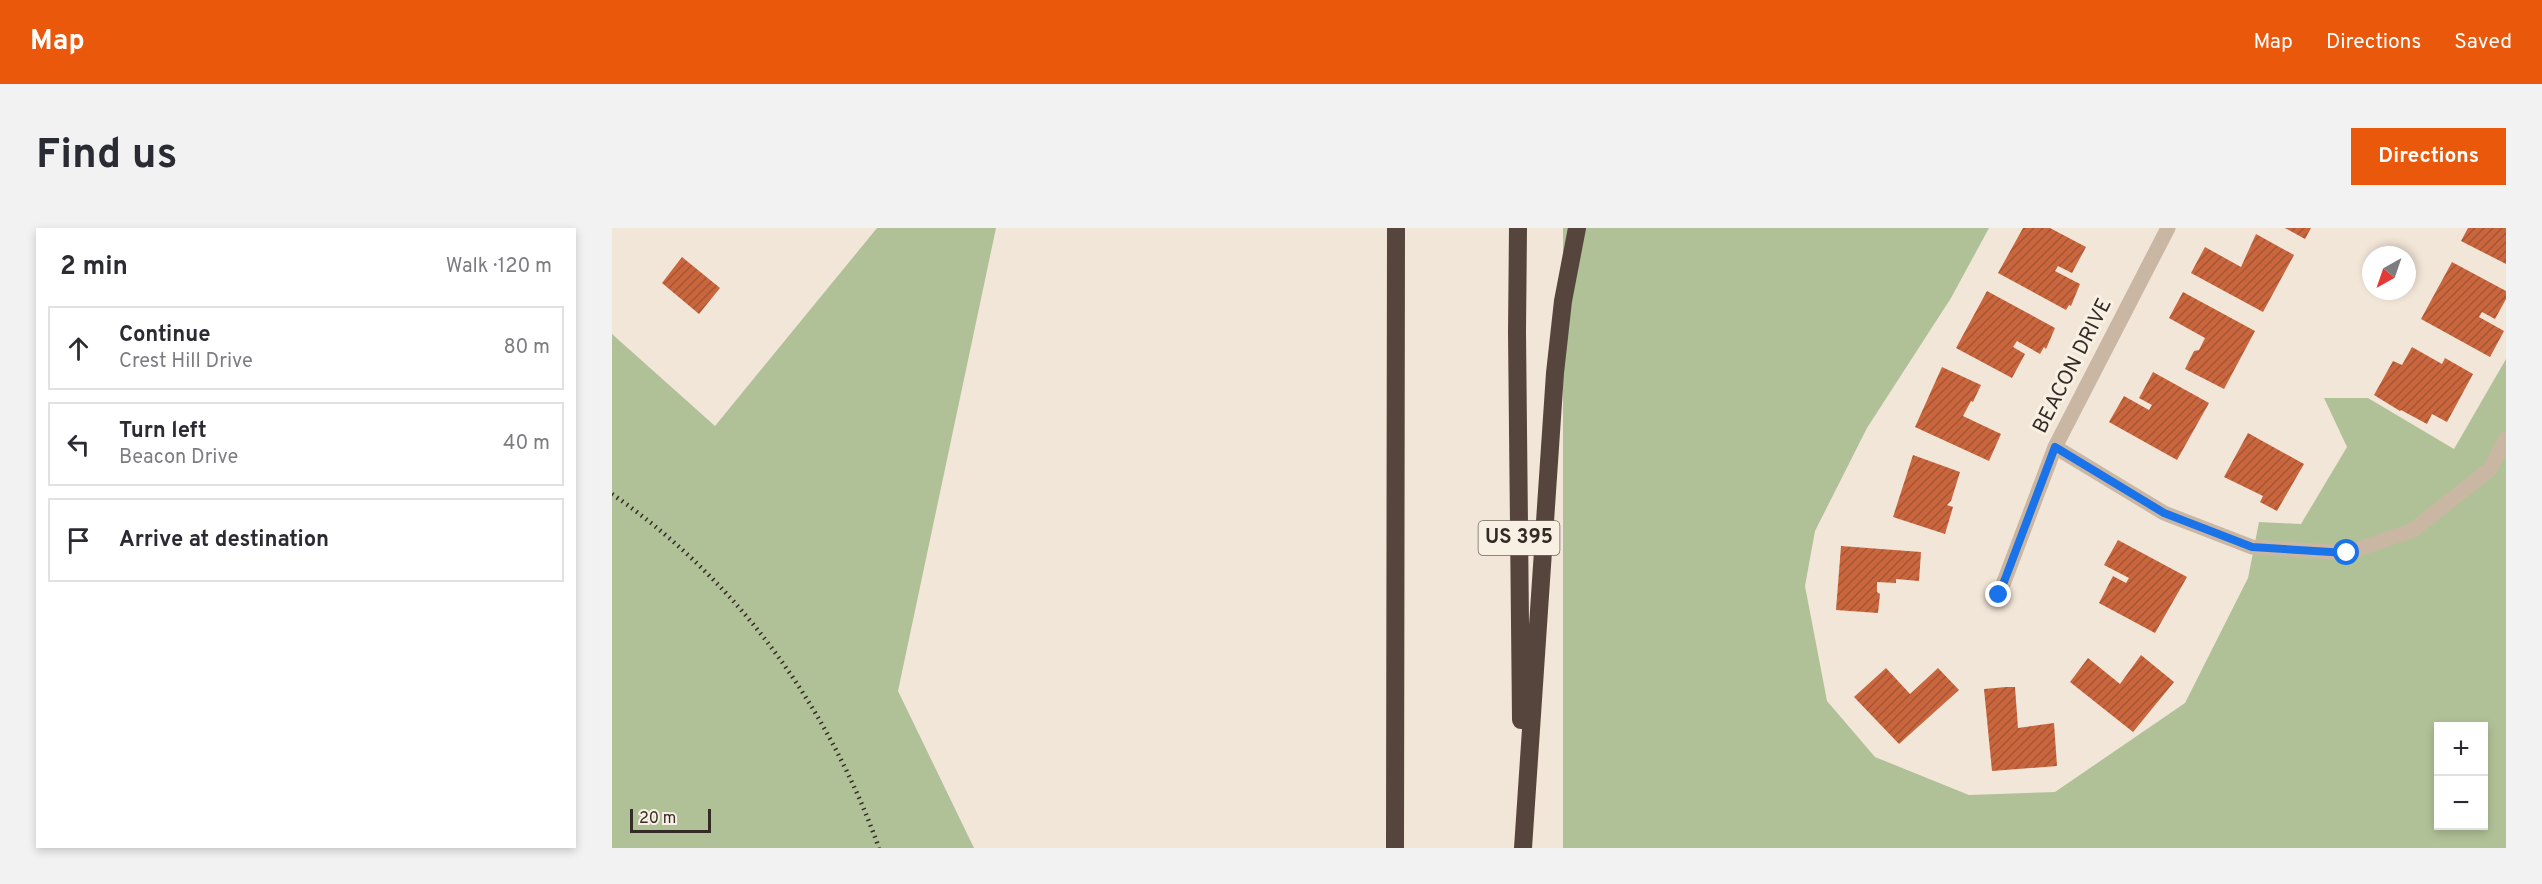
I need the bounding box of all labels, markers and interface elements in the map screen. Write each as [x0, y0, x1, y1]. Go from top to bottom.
text: Map [30, 24, 85, 60]
text: Map [2253, 29, 2293, 56]
text: Directions [2326, 29, 2421, 56]
text: Saved [2454, 29, 2512, 56]
button: Directions [2351, 128, 2506, 185]
text: Find us [36, 130, 177, 183]
north arrow [2362, 246, 2416, 300]
text: 2 min [60, 251, 128, 284]
text: Walk · 120 m [446, 254, 552, 280]
street label: BEACON DRIVE [2027, 294, 2119, 438]
text: Continue [119, 322, 210, 349]
icon: ahead [62, 332, 95, 365]
text: 80 m [504, 335, 550, 361]
text: Crest Hill Drive [119, 349, 253, 375]
text: Turn left [119, 418, 207, 445]
icon: left [62, 428, 95, 461]
text: 40 m [503, 431, 550, 457]
text: Beacon Drive [119, 445, 238, 471]
road number: US 395 [1478, 521, 1560, 555]
icon: arrive [62, 524, 95, 557]
text: Arrive at destination [119, 527, 329, 554]
route start [2333, 539, 2359, 565]
route end [1985, 581, 2011, 607]
map controls [2434, 722, 2488, 830]
button: + [2434, 722, 2488, 776]
button: − [2434, 776, 2488, 830]
scale bar [630, 806, 711, 834]
text: 20 m [639, 809, 676, 829]

